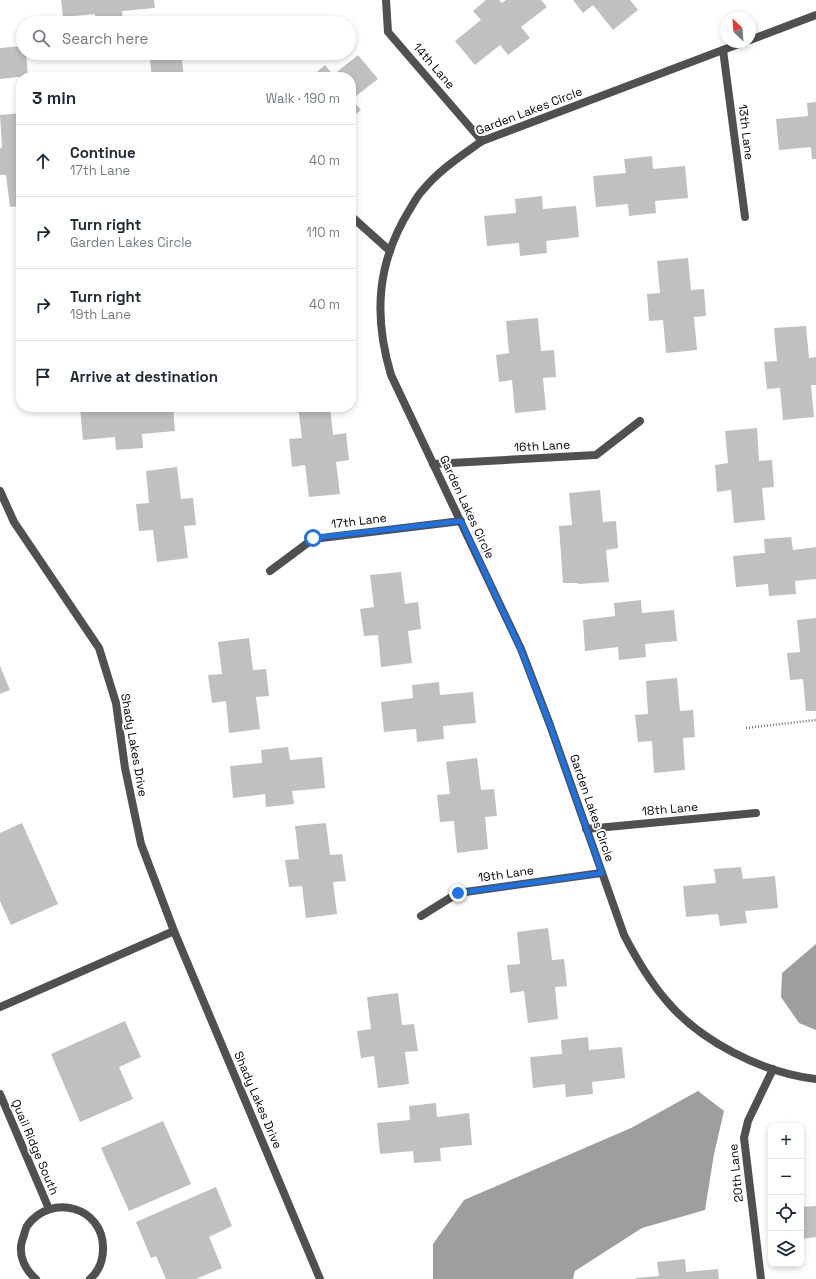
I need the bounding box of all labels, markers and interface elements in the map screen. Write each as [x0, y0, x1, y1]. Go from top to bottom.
north arrow [720, 12, 756, 48]
search box [16, 16, 356, 60]
icon: search [30, 27, 52, 49]
text: Search here [62, 29, 148, 48]
street label: 14th Lane [409, 39, 459, 93]
street label: Garden Lakes Circle [474, 83, 584, 139]
text: 3 min [32, 87, 76, 109]
text: Walk · 190 m [266, 90, 340, 107]
street label: 13th Lane [735, 103, 757, 161]
text: Continue [70, 143, 136, 162]
icon: ahead [32, 150, 54, 172]
text: 40 m [309, 152, 340, 169]
text: 17th Lane [70, 162, 130, 179]
text: Turn right [70, 215, 141, 234]
icon: right [32, 222, 54, 244]
text: 110 m [306, 224, 340, 241]
text: Garden Lakes Circle [70, 234, 192, 251]
text: Turn right [70, 287, 141, 306]
icon: right [32, 294, 54, 316]
text: 40 m [309, 296, 340, 313]
text: 19th Lane [70, 306, 131, 323]
icon: arrive [32, 366, 54, 388]
text: Arrive at destination [70, 367, 218, 386]
street label: 16th Lane [514, 437, 570, 455]
street label: Garden Lakes Circle [436, 453, 498, 561]
street label: 17th Lane [330, 510, 388, 532]
route start [304, 529, 322, 547]
street label: Shady Lakes Drive [117, 692, 151, 798]
street label: Garden Lakes Circle [566, 752, 618, 864]
street label: 18th Lane [641, 799, 699, 819]
street label: 19th Lane [477, 862, 535, 886]
route end [449, 884, 467, 902]
street label: Shady Lakes Drive [230, 1049, 286, 1151]
street label: Quail Ridge South [8, 1097, 62, 1197]
map controls [768, 1123, 804, 1267]
button: + [768, 1123, 804, 1159]
street label: 20th Lane [725, 1143, 747, 1203]
button: − [768, 1159, 804, 1195]
button: locate [768, 1195, 804, 1231]
button: layers [768, 1231, 804, 1267]

